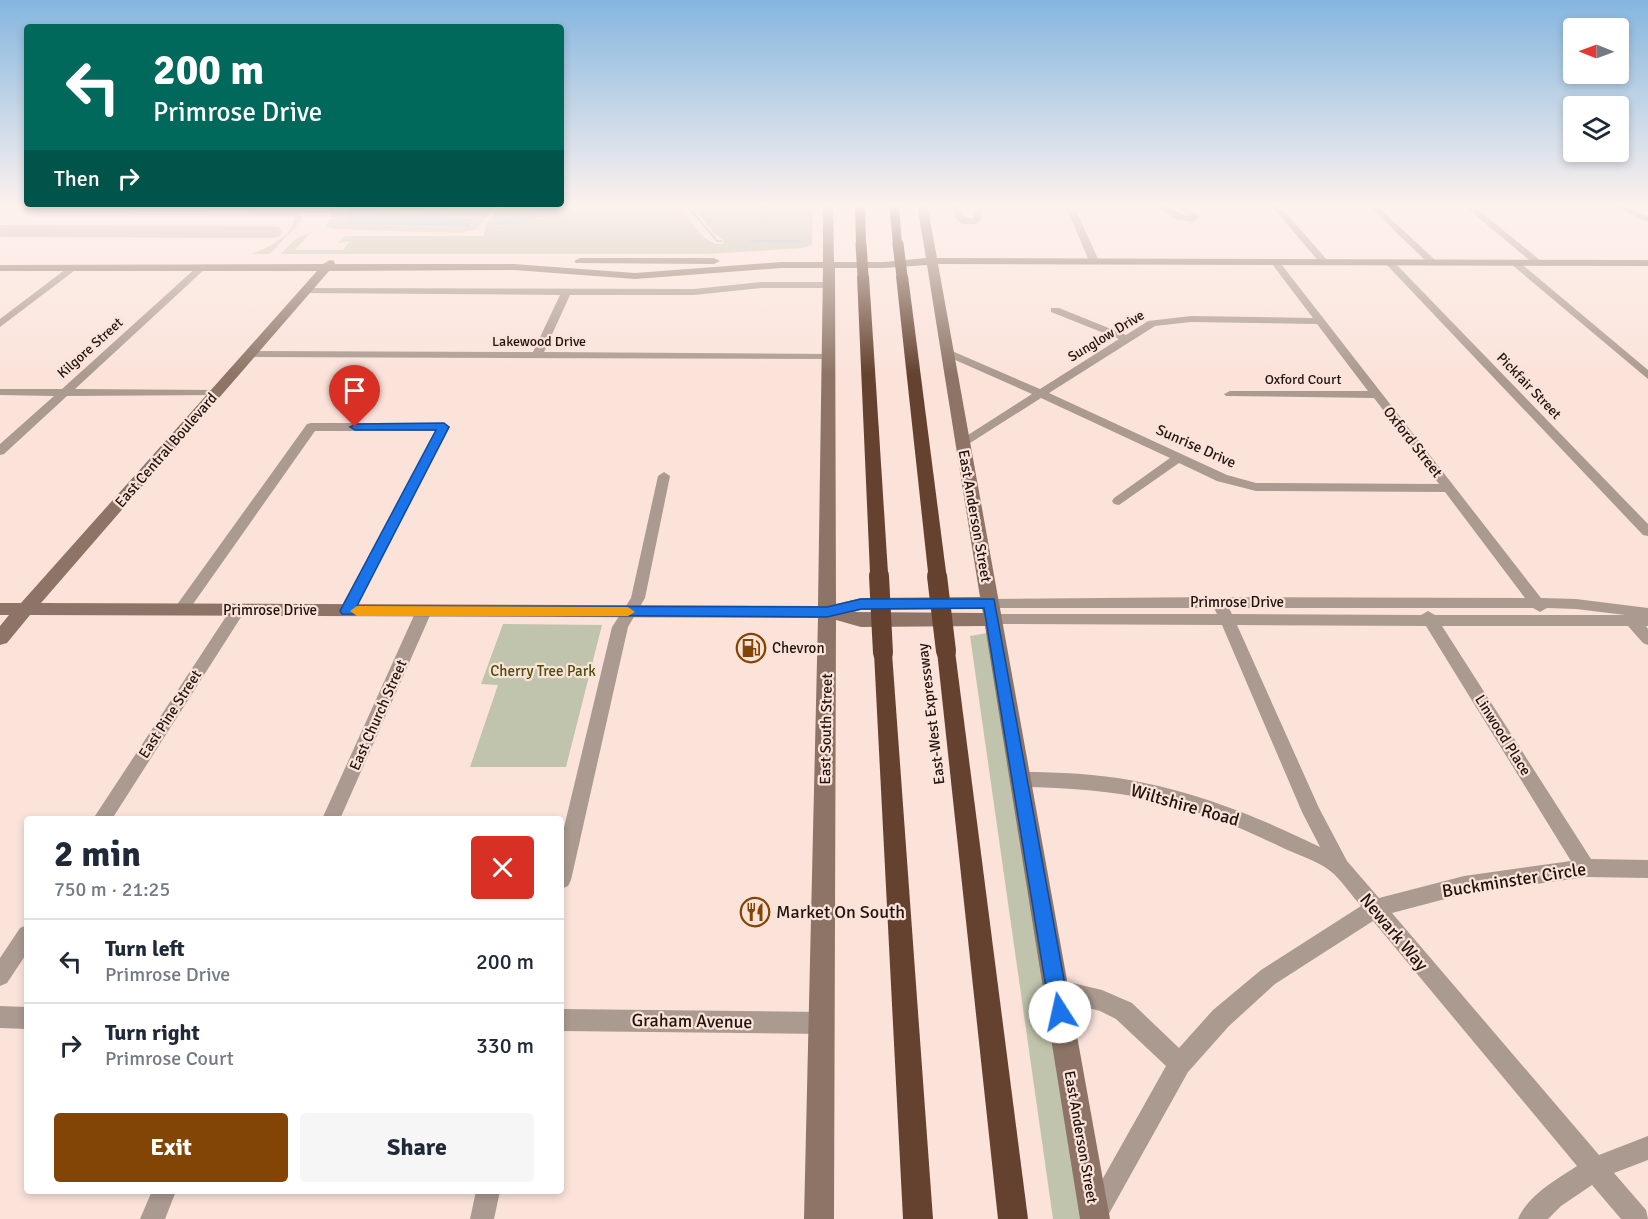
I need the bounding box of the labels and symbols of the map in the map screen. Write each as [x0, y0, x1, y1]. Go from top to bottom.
north arrow [1563, 18, 1629, 84]
street label: Sunglow Drive [1065, 307, 1147, 365]
street label: Kilgore Street [54, 314, 126, 382]
street label: Lakewood Drive [492, 333, 586, 350]
street label: Pickfair Street [1493, 349, 1565, 423]
pin [329, 365, 380, 427]
street label: Oxford Court [1265, 371, 1341, 388]
street label: East Central Boulevard [111, 389, 221, 511]
street label: Oxford Street [1380, 403, 1446, 481]
street label: Sunrise Drive [1153, 420, 1239, 472]
street label: East Anderson Street [954, 448, 996, 584]
street label: Primrose Drive [1190, 593, 1284, 611]
street label: Primrose Drive [223, 601, 317, 619]
fuel station icon: Chevron [735, 632, 767, 664]
place label: Chevron [772, 639, 825, 657]
street label: East-West Expressway [913, 642, 949, 786]
street label: East Church Street [345, 657, 411, 773]
park label: Cherry Tree Park [490, 662, 596, 680]
street label: East Pine Street [135, 666, 205, 762]
street label: East South Street [816, 673, 836, 785]
street label: Linwood Place [1471, 691, 1535, 779]
street label: Wiltshire Road [1128, 779, 1242, 831]
street label: Buckminster Circle [1440, 858, 1588, 902]
street label: Newark Way [1355, 889, 1433, 976]
restaurant icon: Market On South [739, 896, 771, 928]
place label: Market On South [776, 901, 905, 923]
position arrow [1028, 980, 1092, 1044]
street label: Graham Avenue [631, 1009, 753, 1033]
street label: East Anderson Street [1060, 1069, 1102, 1205]

